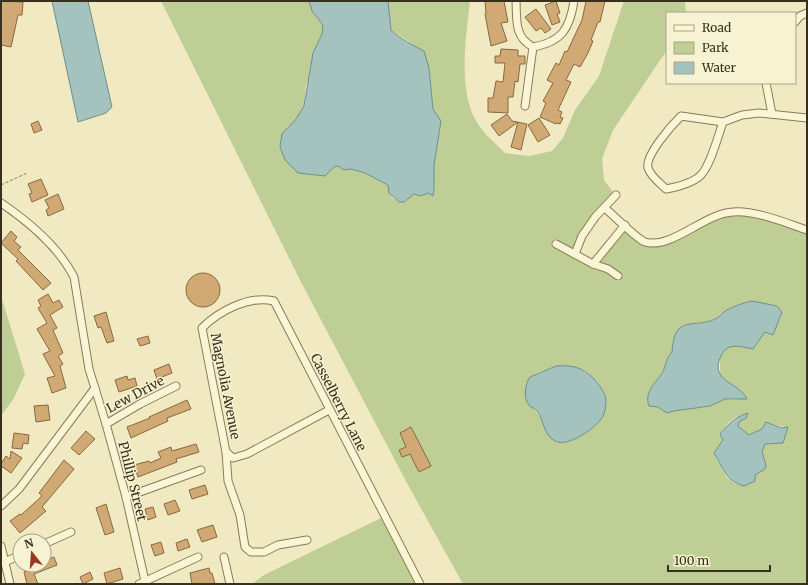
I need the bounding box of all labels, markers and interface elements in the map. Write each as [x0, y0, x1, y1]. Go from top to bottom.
legend [666, 12, 796, 84]
text: Road [702, 20, 731, 35]
text: Park [702, 40, 729, 55]
text: Water [701, 60, 737, 75]
street label: Magnolia Avenue [207, 332, 244, 441]
street label: Casselberry Lane [307, 351, 371, 454]
street label: Lew Drive [103, 372, 167, 417]
street label: Phillip Street [114, 440, 151, 523]
north arrow [12, 533, 52, 573]
text: N [23, 535, 36, 551]
scale bar [668, 547, 770, 573]
text: 100 m [674, 553, 709, 568]

